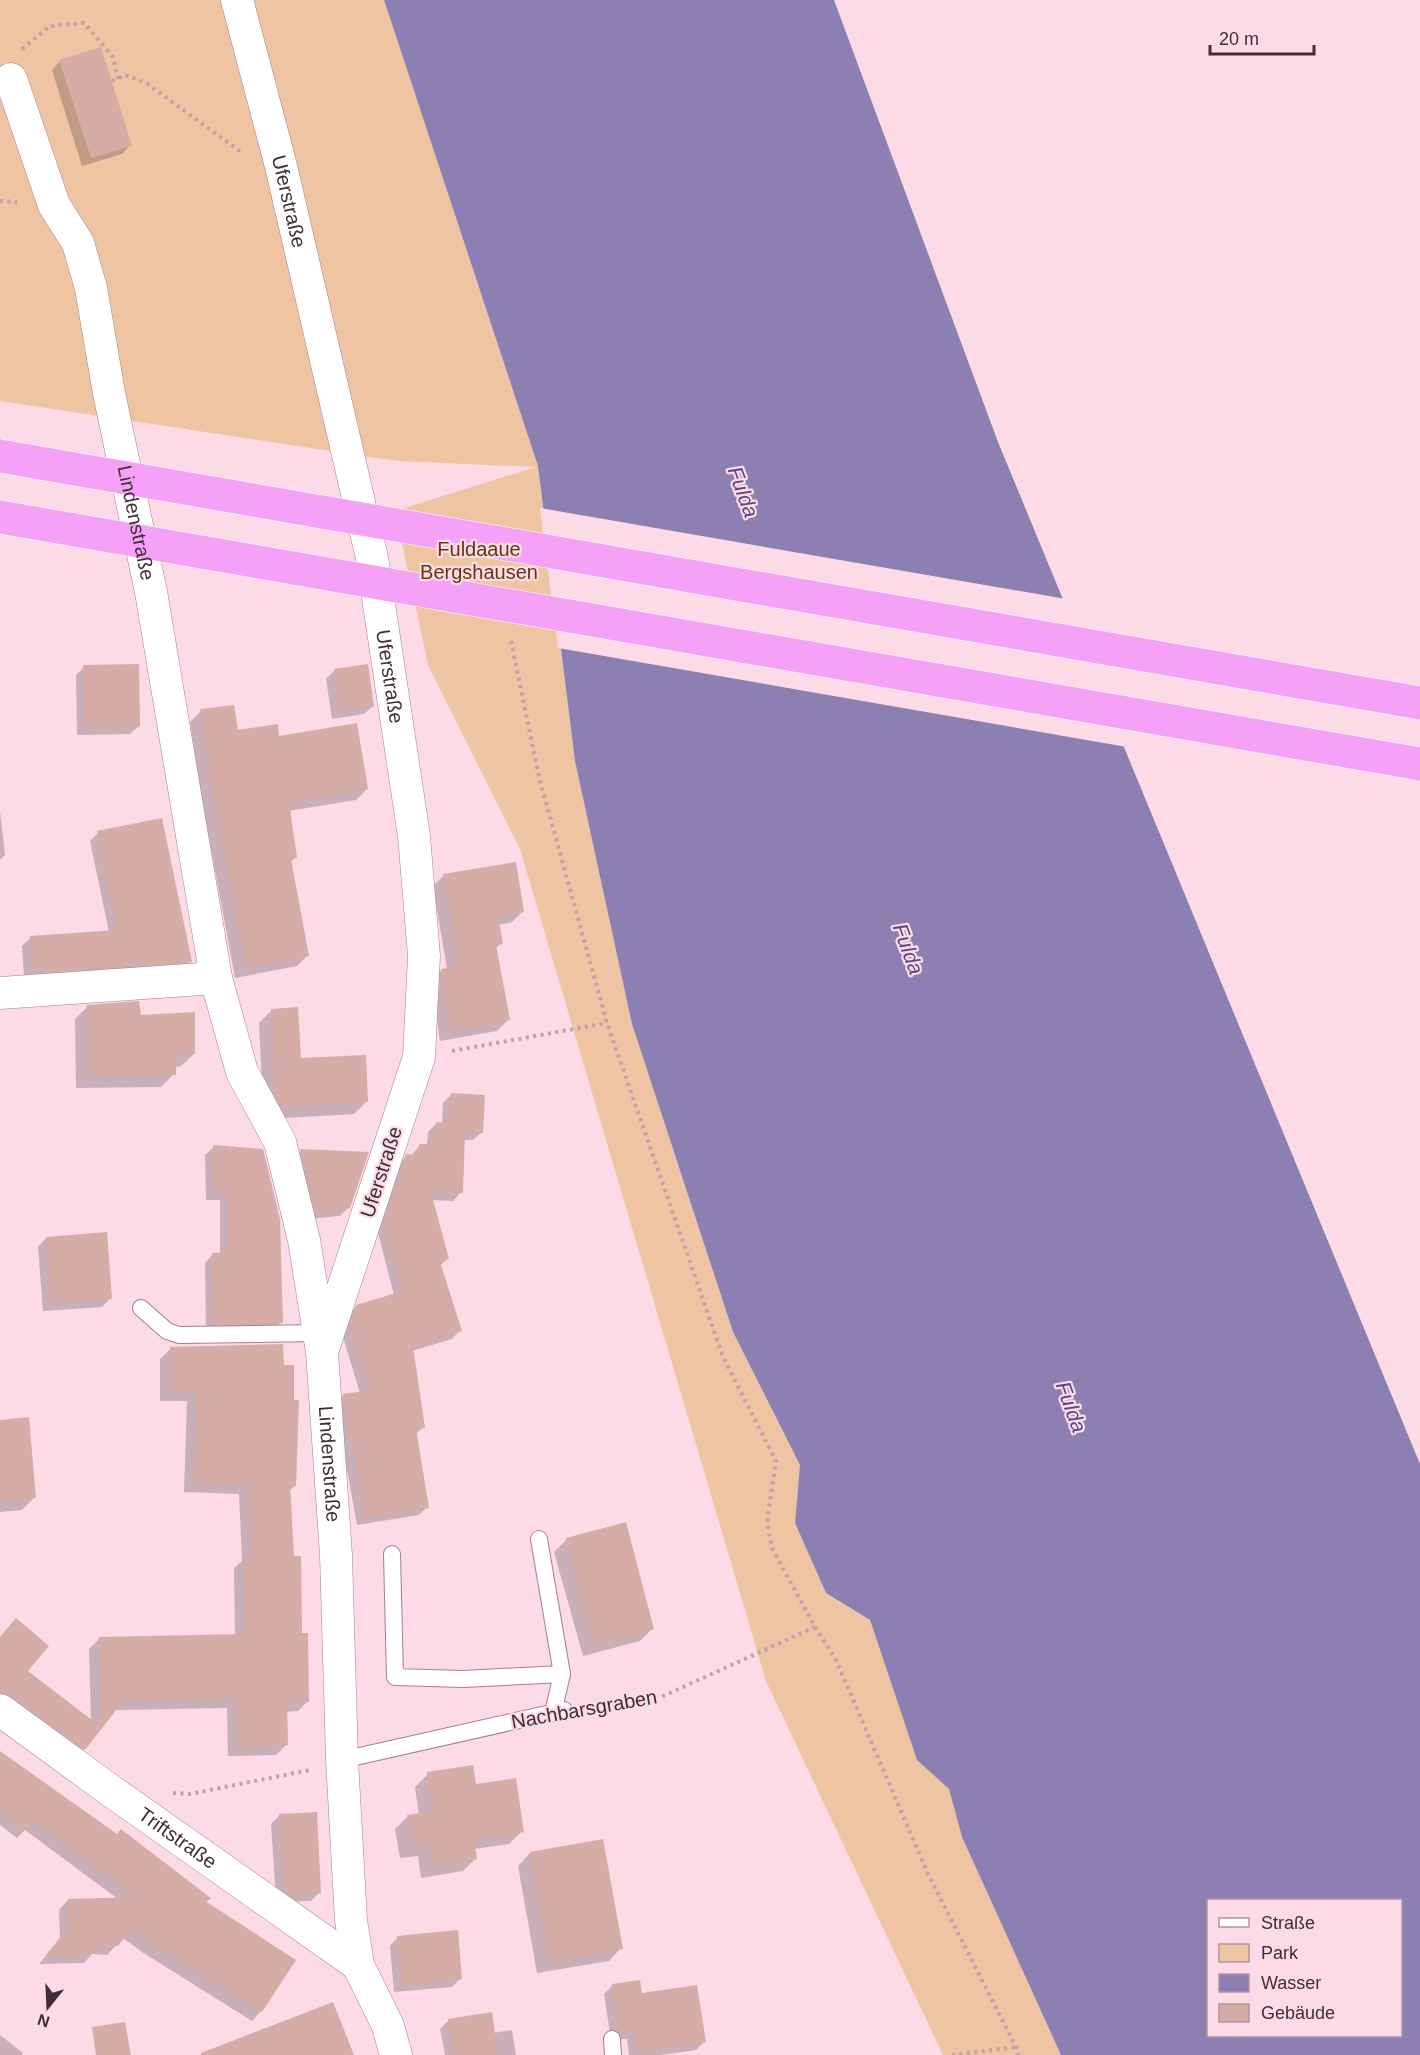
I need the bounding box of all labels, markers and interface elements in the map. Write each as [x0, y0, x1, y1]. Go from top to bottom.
scale bar [1210, 18, 1314, 56]
text: 20 m [1219, 29, 1259, 49]
street label: Uferstraße [268, 153, 311, 250]
street label: Lindenstraße [114, 463, 159, 582]
water label: Fulda [724, 463, 763, 520]
park label: Fuldaaue Bergshausen [420, 538, 538, 583]
street label: Uferstraße [372, 628, 408, 725]
water label: Fulda [889, 920, 928, 977]
street label: Uferstraße [356, 1124, 406, 1220]
water label: Fulda [1052, 1378, 1091, 1435]
street label: Lindenstraße [315, 1405, 345, 1523]
street label: Nachbarsgraben [509, 1685, 659, 1733]
street label: Triftstraße [134, 1803, 221, 1873]
legend [1207, 1899, 1402, 2037]
text: Straße [1261, 1913, 1315, 1933]
text: Park [1261, 1943, 1299, 1963]
text: Wasser [1261, 1973, 1321, 1993]
north arrow [18, 1977, 78, 2037]
text: Gebäude [1261, 2003, 1335, 2023]
text: N [35, 2011, 52, 2031]

